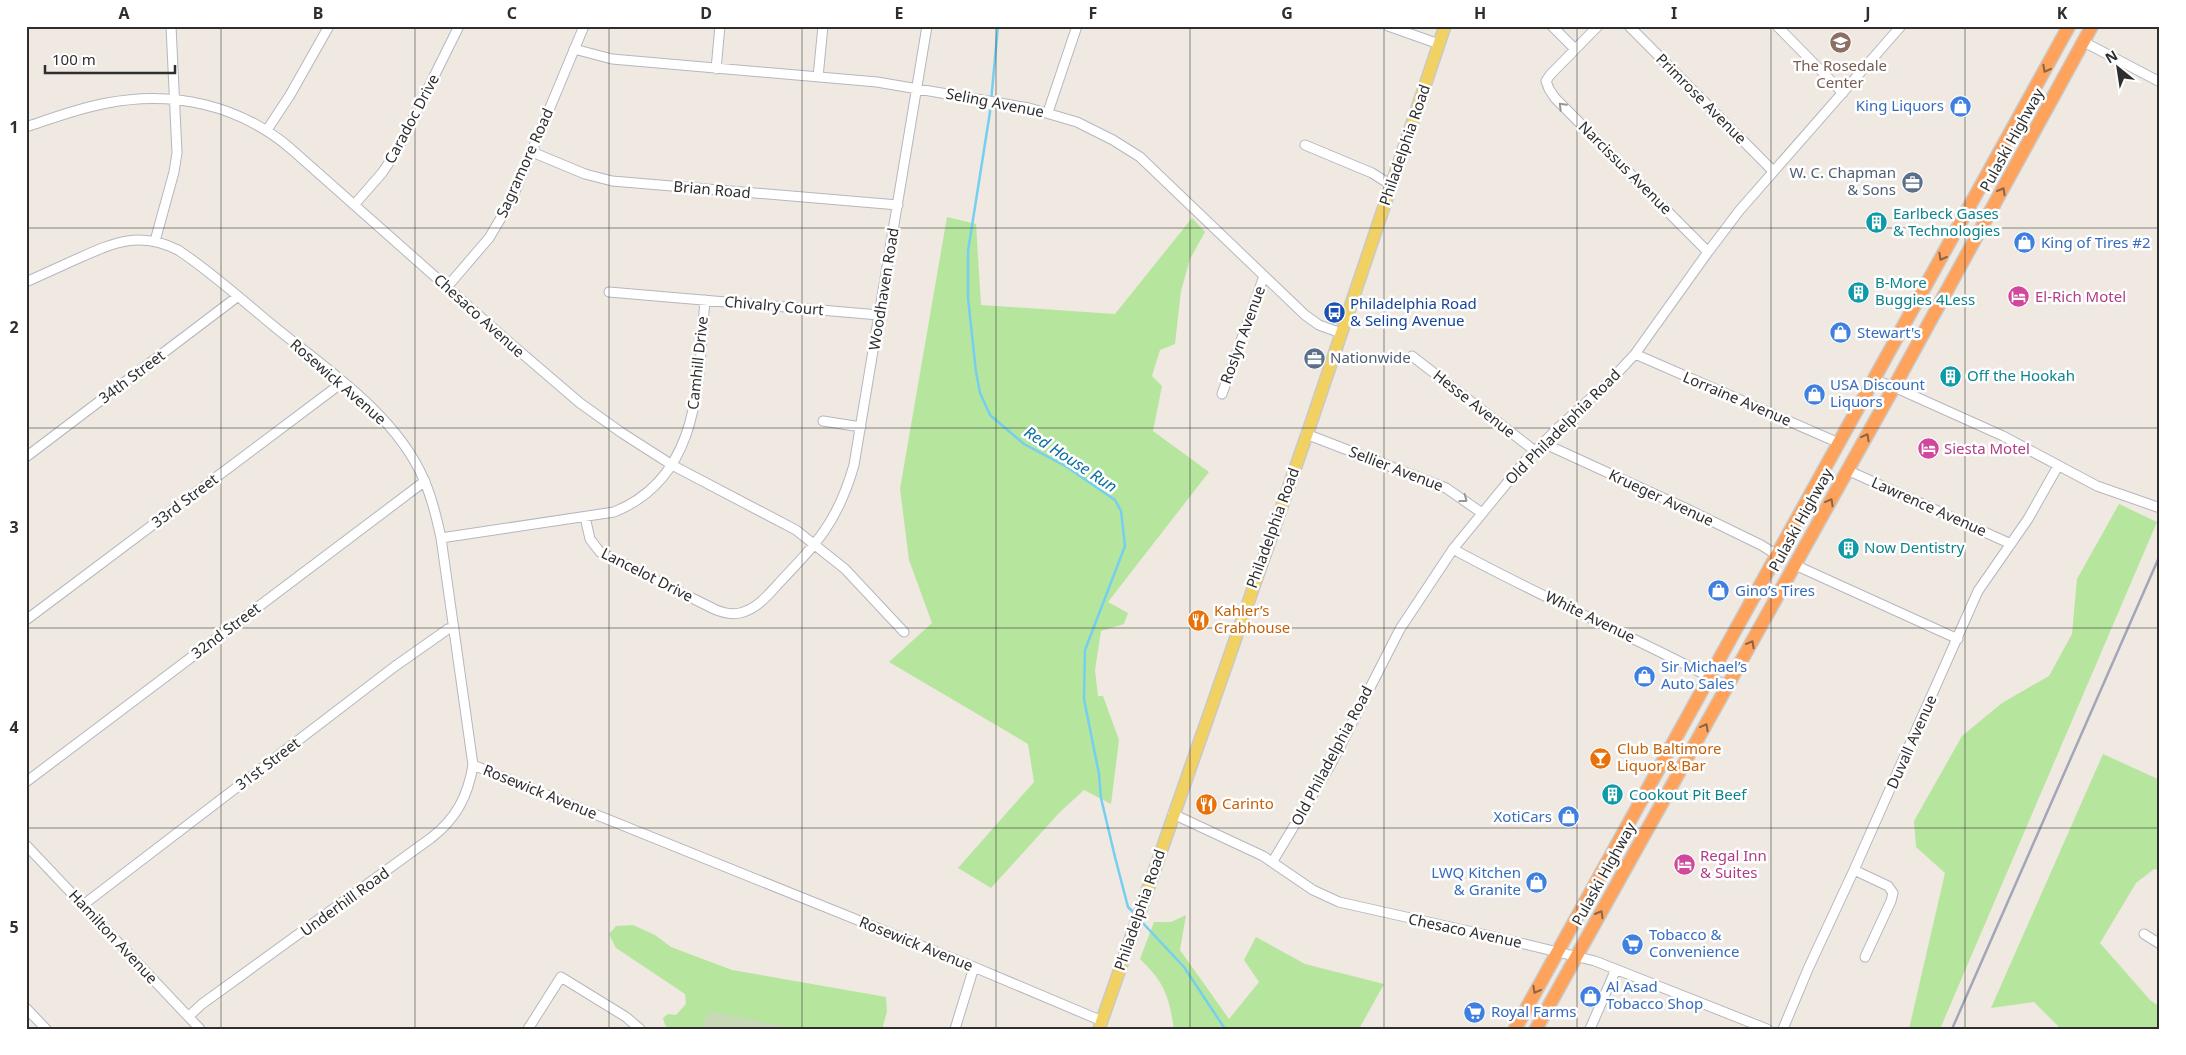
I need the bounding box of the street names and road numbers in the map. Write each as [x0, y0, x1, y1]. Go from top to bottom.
street label: Primrose Avenue [1652, 49, 1751, 148]
street label: Caradoc Drive [379, 70, 443, 167]
street label: Philadelphia Road [1374, 81, 1434, 208]
street label: Seling Avenue [944, 83, 1046, 121]
street label: Pulaski Highway [1975, 84, 2048, 195]
street label: Sagramore Road [491, 105, 557, 220]
street label: Narcissus Avenue [1575, 116, 1677, 218]
street label: Brian Road [673, 176, 752, 202]
street label: Woodhaven Road [863, 226, 903, 352]
street label: Chesaco Avenue [430, 269, 529, 361]
street label: Roslyn Avenue [1215, 283, 1269, 386]
street label: Chivalry Court [724, 291, 825, 319]
street label: Camhill Drive [682, 315, 712, 411]
street label: Rosewick Avenue [286, 334, 391, 429]
street label: 34th Street [94, 345, 169, 408]
street label: Old Philadelphia Road [1500, 364, 1624, 488]
street label: Hesse Avenue [1429, 365, 1520, 442]
street label: Lorraine Avenue [1680, 366, 1795, 430]
street label: Sellier Avenue [1346, 441, 1446, 495]
street label: Krueger Avenue [1606, 464, 1717, 530]
street label: Pulaski Highway [1764, 464, 1837, 575]
street label: Philadelphia Road [1241, 465, 1303, 591]
street label: 33rd Street [147, 468, 222, 532]
street label: Lawrence Avenue [1869, 472, 1990, 540]
street label: Lancelot Drive [598, 542, 697, 606]
street label: White Avenue [1542, 586, 1639, 646]
street label: 32nd Street [187, 597, 264, 663]
street label: Old Philadelphia Road [1286, 682, 1376, 829]
street label: Duvall Avenue [1881, 692, 1941, 792]
street label: 31st Street [231, 732, 304, 794]
street label: Rosewick Avenue [480, 759, 600, 823]
street label: Pulaski Highway [1567, 818, 1640, 929]
street label: Philadelphia Road [1109, 846, 1169, 973]
street label: Underhill Road [296, 862, 393, 940]
street label: Hamilton Avenue [65, 885, 163, 988]
street label: Chesaco Avenue [1407, 908, 1524, 952]
street label: Rosewick Avenue [856, 911, 976, 975]

